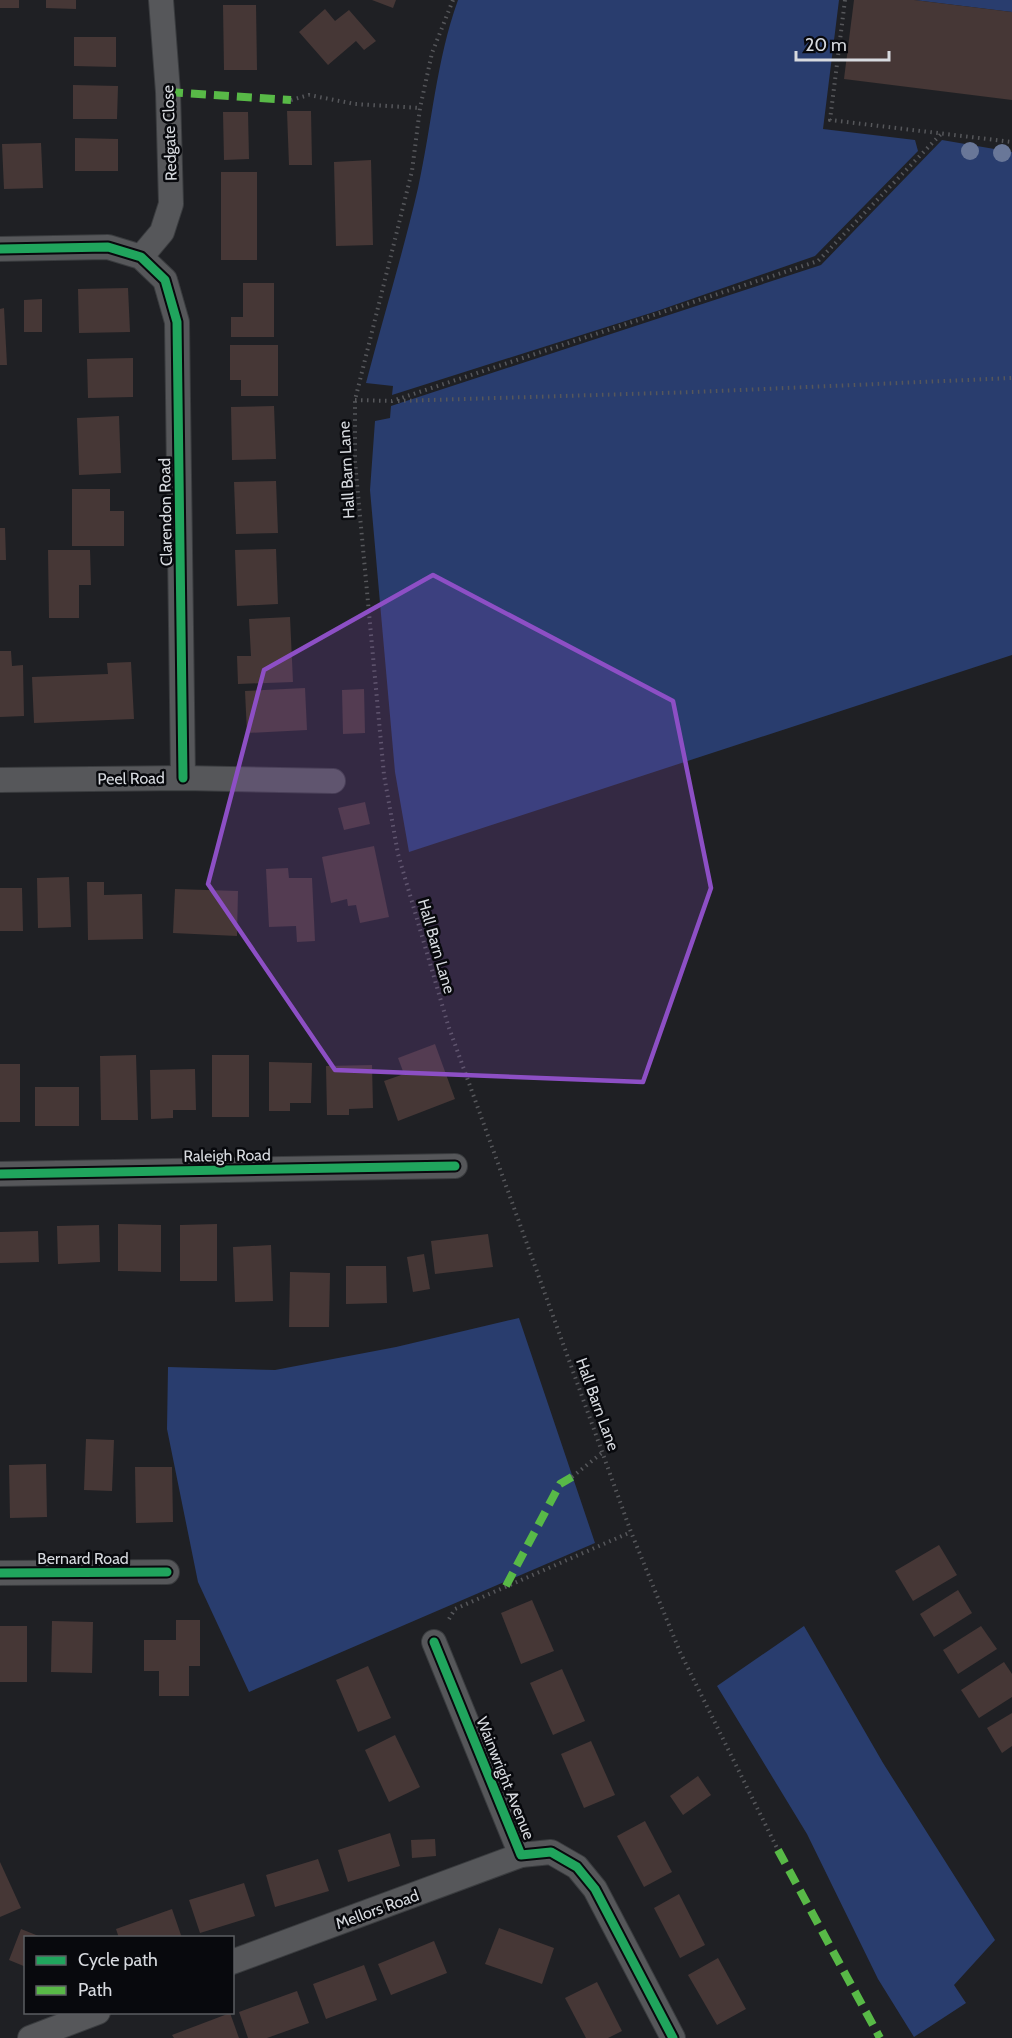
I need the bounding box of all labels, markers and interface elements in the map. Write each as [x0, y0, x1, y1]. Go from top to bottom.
scale bar [796, 24, 889, 62]
text: 20 m [805, 34, 847, 56]
street label: Redgate Close [158, 85, 181, 181]
street label: Hall Barn Lane [334, 421, 359, 519]
street label: Clarendon Road [155, 458, 176, 566]
street label: Peel Road [97, 768, 165, 789]
street label: Hall Barn Lane [414, 897, 459, 996]
street label: Raleigh Road [183, 1145, 271, 1166]
street label: Hall Barn Lane [572, 1355, 623, 1453]
street label: Bernard Road [37, 1549, 129, 1568]
street label: Wainwright Avenue [472, 1714, 539, 1842]
street label: Mellors Road [333, 1886, 421, 1933]
legend [24, 1936, 234, 2014]
text: Cycle path [78, 1949, 158, 1971]
text: Path [78, 1979, 112, 2001]

